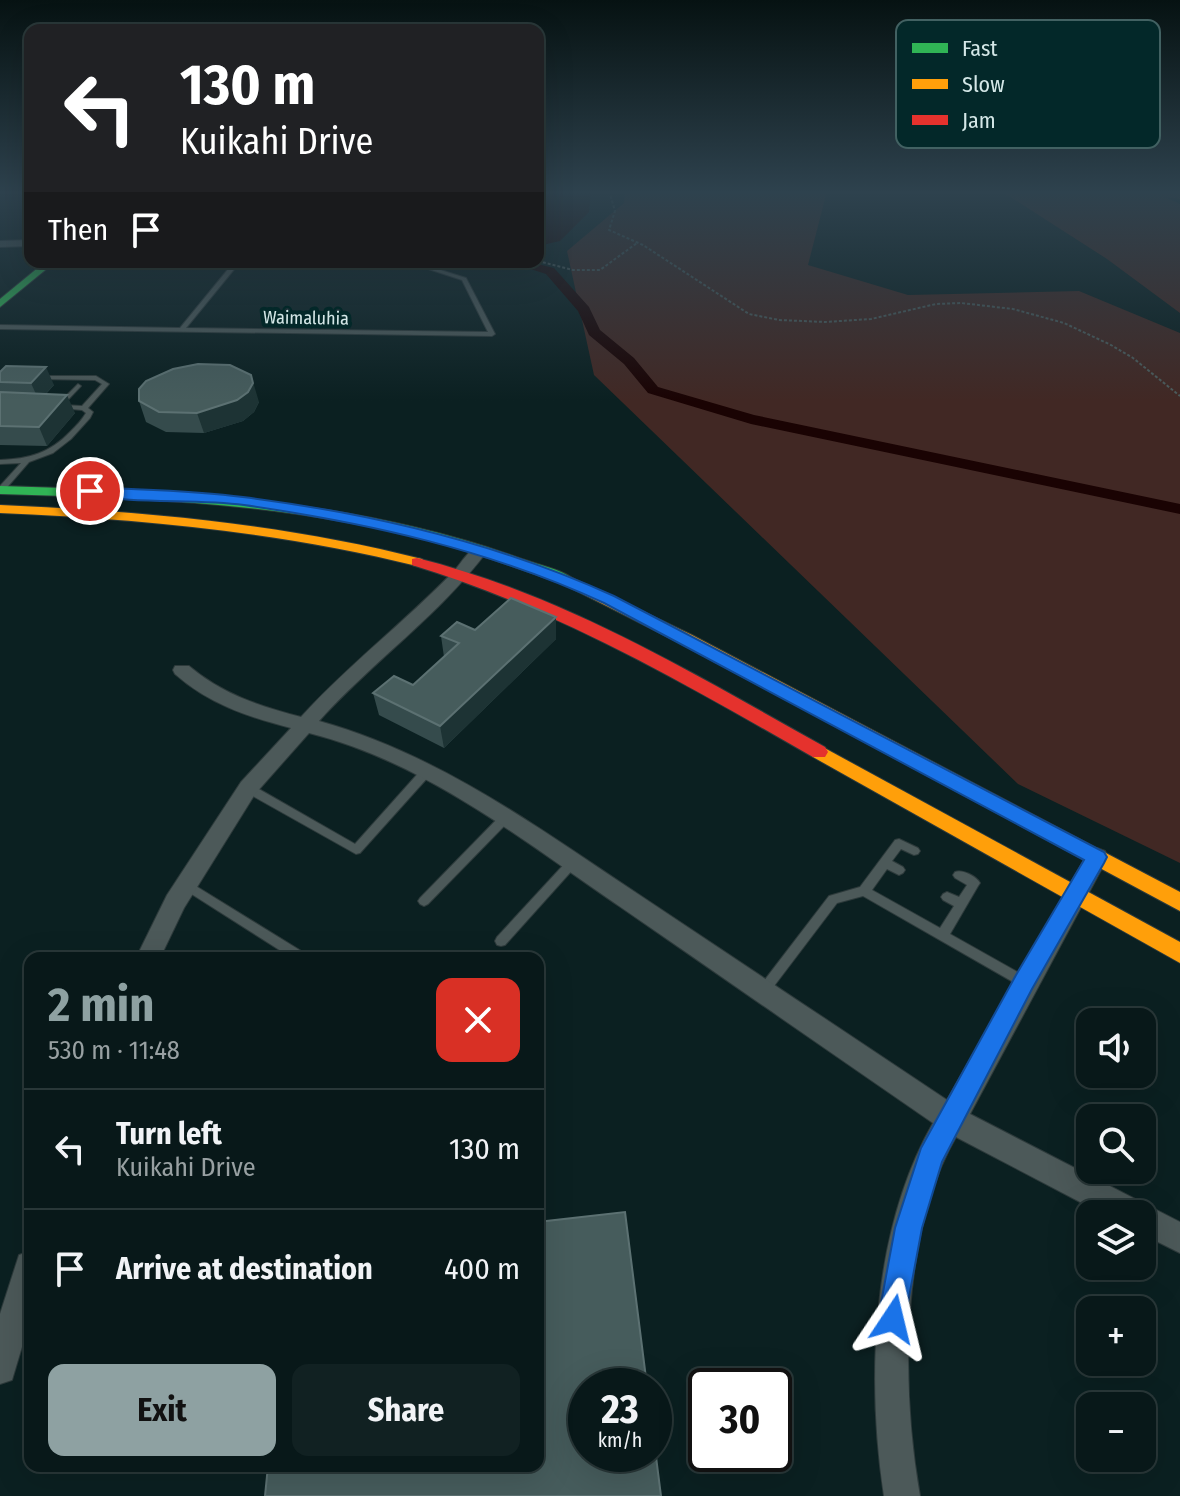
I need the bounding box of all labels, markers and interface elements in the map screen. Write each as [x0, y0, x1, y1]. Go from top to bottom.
legend [896, 20, 1160, 148]
text: Fast [962, 35, 998, 62]
text: 130 m [180, 52, 315, 119]
icon: left [48, 56, 152, 160]
text: Slow [962, 71, 1005, 98]
text: Jam [962, 107, 996, 134]
text: Kuikahi Drive [180, 120, 373, 164]
icon: arrive [124, 208, 168, 252]
text: Then [48, 212, 108, 248]
street label: Waimaluhia [263, 306, 349, 330]
pin [56, 457, 124, 525]
icon: arrive [68, 469, 112, 513]
text: 2 min [48, 976, 154, 1034]
button: close [436, 978, 520, 1062]
map controls [1076, 1008, 1156, 1472]
button: sound [1076, 1008, 1156, 1088]
text: 530 m · 11:48 [48, 1035, 180, 1066]
button: search [1076, 1104, 1156, 1184]
text: Turn left [116, 1116, 222, 1152]
icon: left [48, 1127, 92, 1171]
text: 130 m [449, 1131, 520, 1167]
text: Kuikahi Drive [116, 1152, 256, 1183]
button: layers [1076, 1200, 1156, 1280]
icon: arrive [48, 1247, 92, 1291]
text: Arrive at destination [116, 1251, 373, 1287]
text: 400 m [444, 1251, 520, 1287]
position arrow [851, 1277, 935, 1361]
button: + [1076, 1296, 1156, 1376]
button: Exit [48, 1364, 276, 1456]
button: Share [292, 1364, 520, 1456]
speed limit sign: 30 [688, 1368, 792, 1472]
text: 23 [601, 1386, 639, 1434]
button: − [1076, 1392, 1156, 1472]
text: km/h [598, 1428, 642, 1452]

